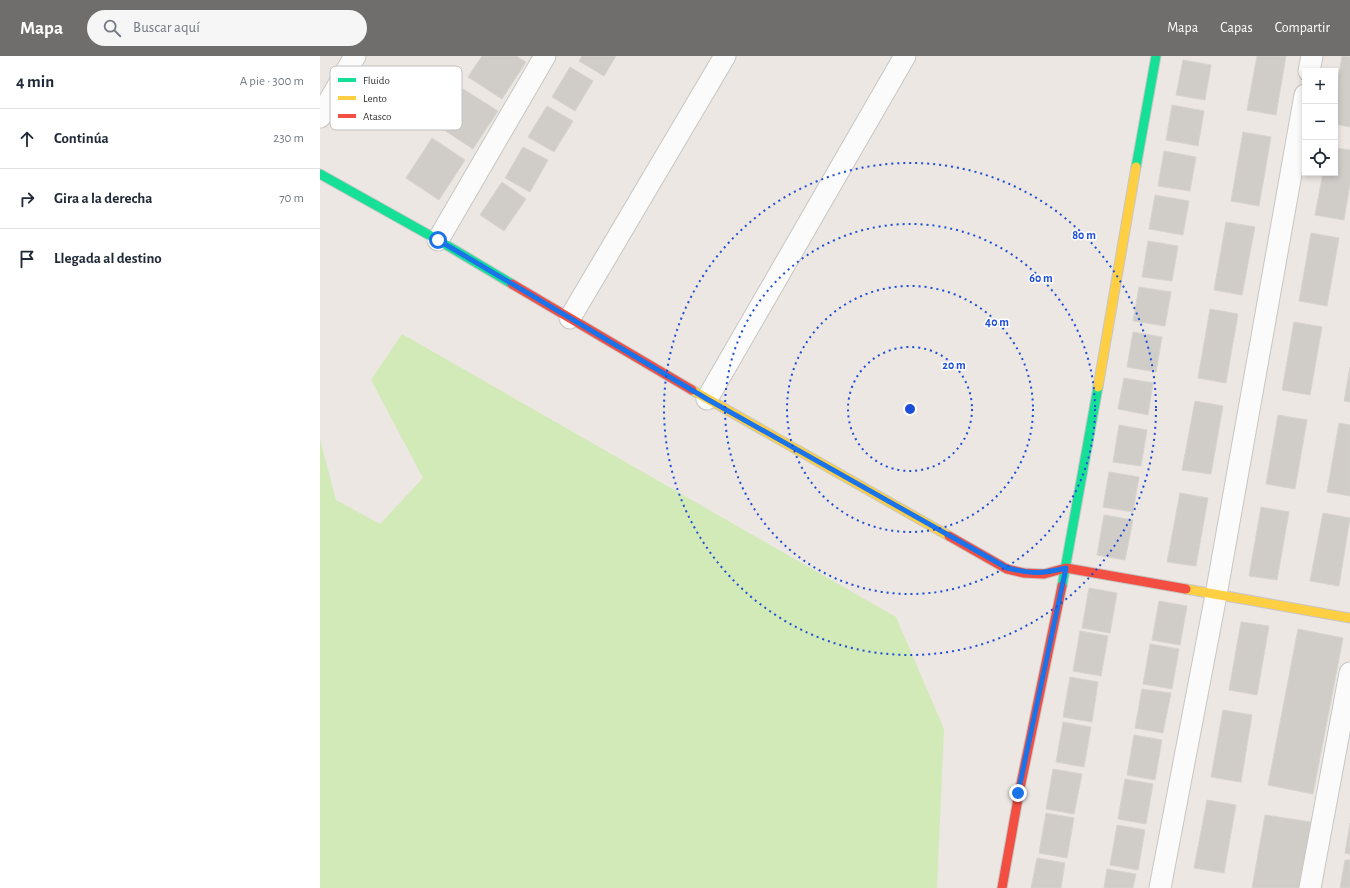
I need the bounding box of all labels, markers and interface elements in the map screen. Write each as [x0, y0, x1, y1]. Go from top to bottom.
search box [87, 10, 367, 46]
icon: search [101, 17, 123, 39]
text: Mapa [20, 19, 63, 38]
text: Buscar aquí [133, 20, 200, 35]
text: Mapa [1167, 21, 1198, 35]
text: Capas [1220, 21, 1253, 35]
text: Compartir [1275, 21, 1330, 35]
legend [330, 66, 462, 130]
map controls [1302, 68, 1338, 176]
button: + [1302, 68, 1338, 104]
text: 4 min [16, 73, 54, 90]
text: A pie · 300 m [240, 75, 304, 88]
text: Fluido [363, 75, 390, 86]
text: Lento [363, 93, 387, 104]
button: − [1302, 104, 1338, 140]
text: Atasco [363, 111, 391, 122]
icon: ahead [16, 128, 38, 150]
text: Continúa [54, 131, 109, 146]
text: 230 m [273, 132, 304, 145]
button: locate [1302, 140, 1338, 176]
icon: right [16, 188, 38, 210]
text: Gira a la derecha [54, 191, 153, 206]
text: 70 m [279, 192, 304, 205]
text: 80 m [1072, 229, 1096, 241]
route start [429, 231, 447, 249]
icon: arrive [16, 248, 38, 270]
text: Llegada al destino [54, 251, 162, 266]
text: 60 m [1029, 272, 1053, 284]
text: 40 m [985, 316, 1009, 328]
text: 20 m [942, 359, 966, 371]
centre of rings [903, 402, 917, 416]
route end [1009, 784, 1027, 802]

